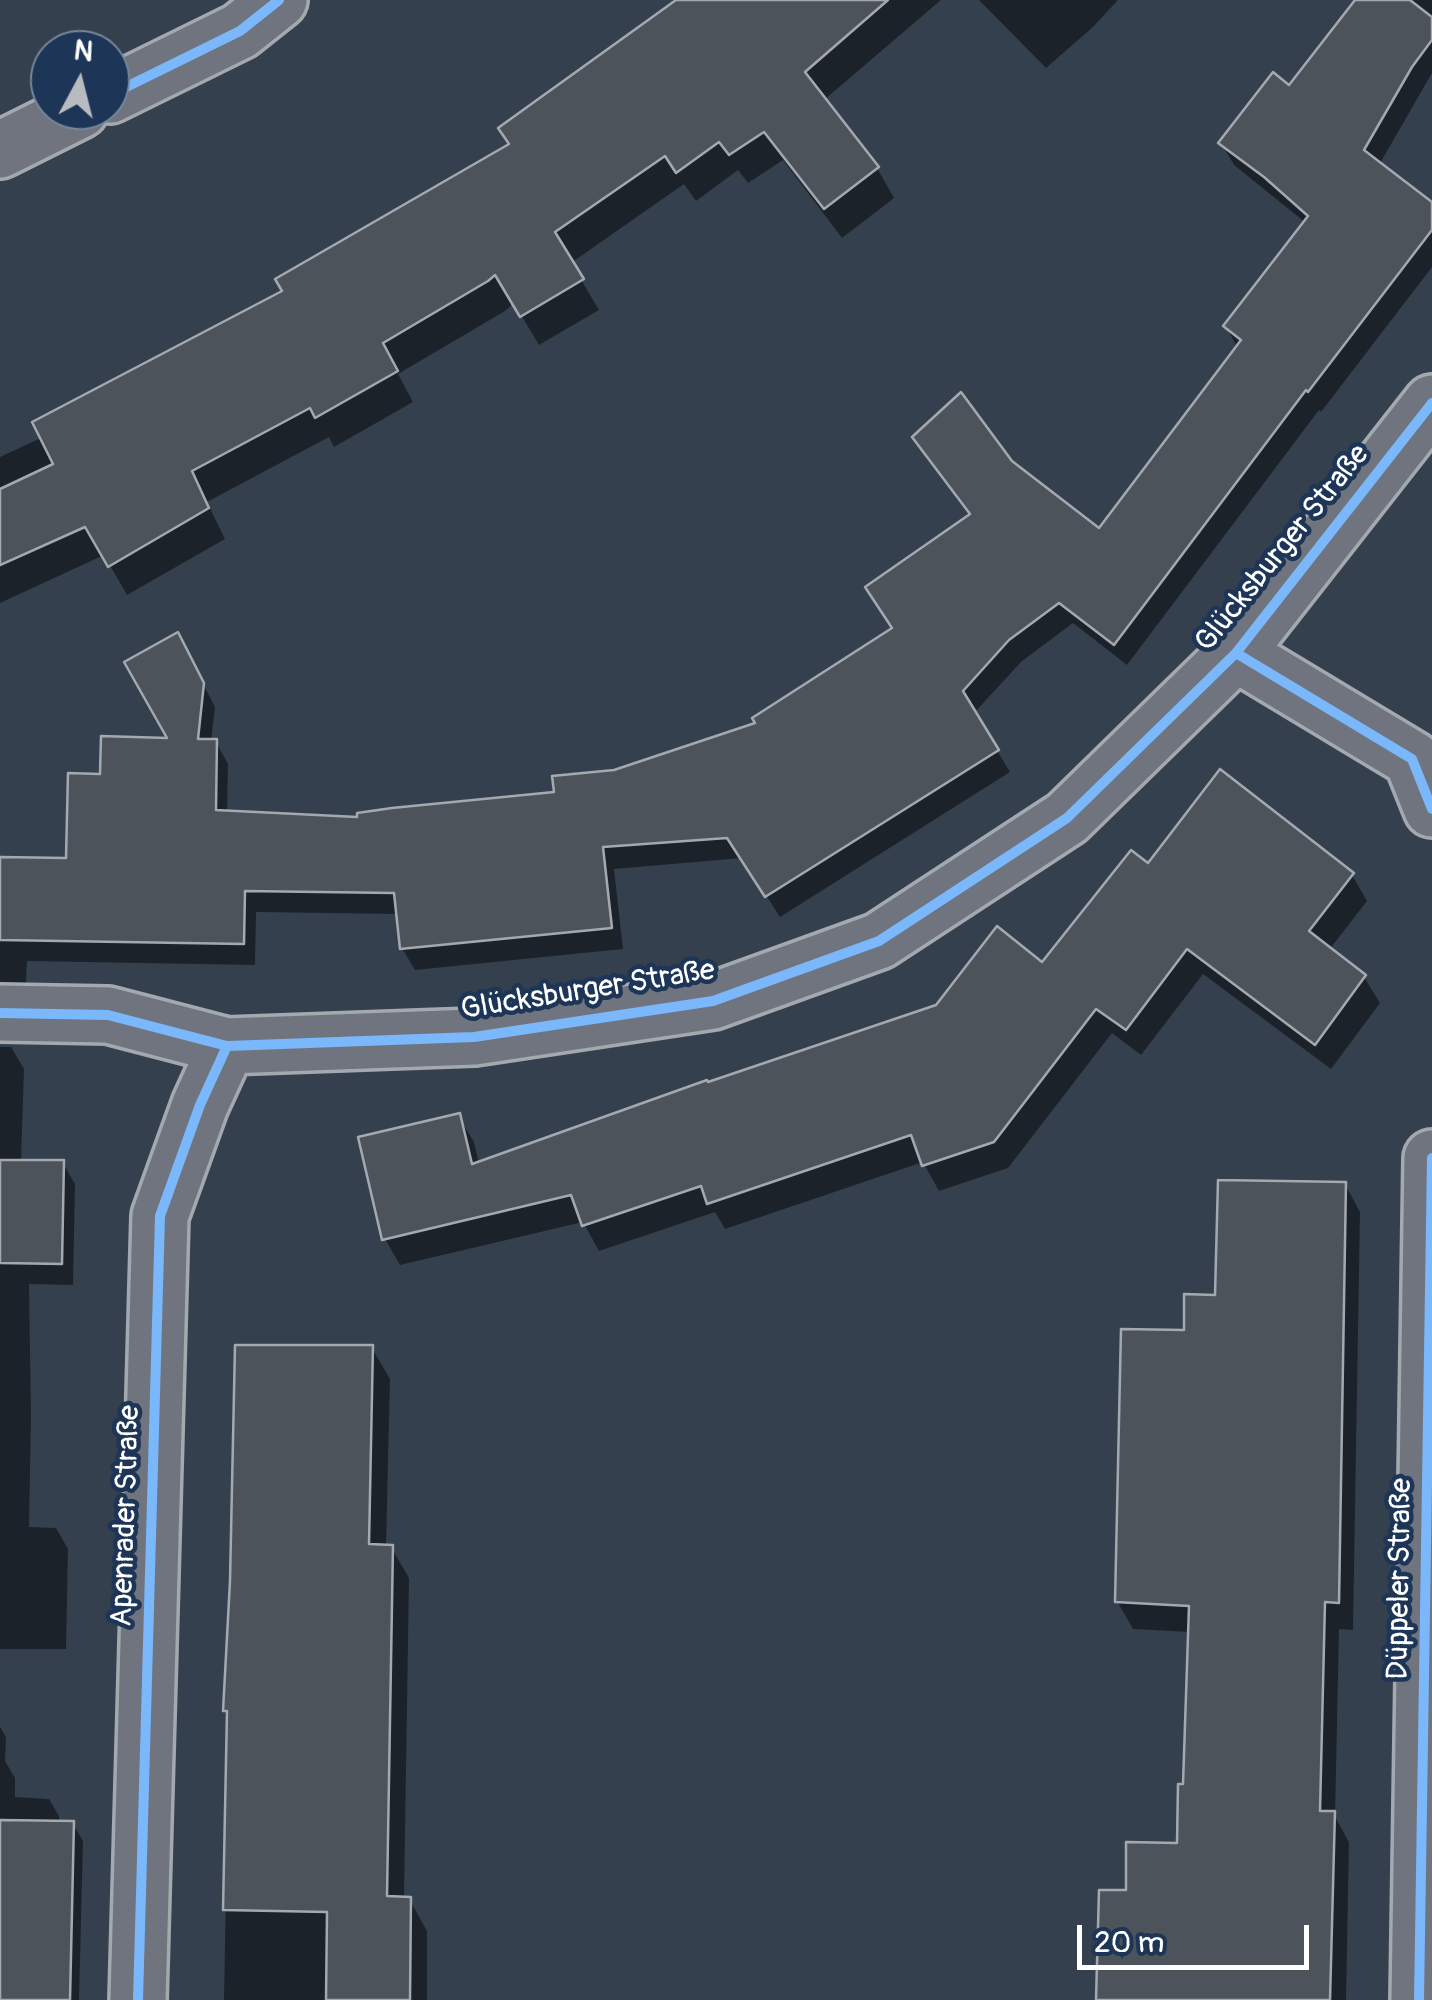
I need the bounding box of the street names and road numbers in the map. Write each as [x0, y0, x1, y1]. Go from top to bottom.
street label: Glücksburger Straße [1188, 438, 1378, 660]
street label: Glücksburger Straße [459, 953, 717, 1029]
street label: Apenrader Straße [105, 1405, 149, 1627]
street label: Düppeler Straße [1381, 1478, 1421, 1680]

